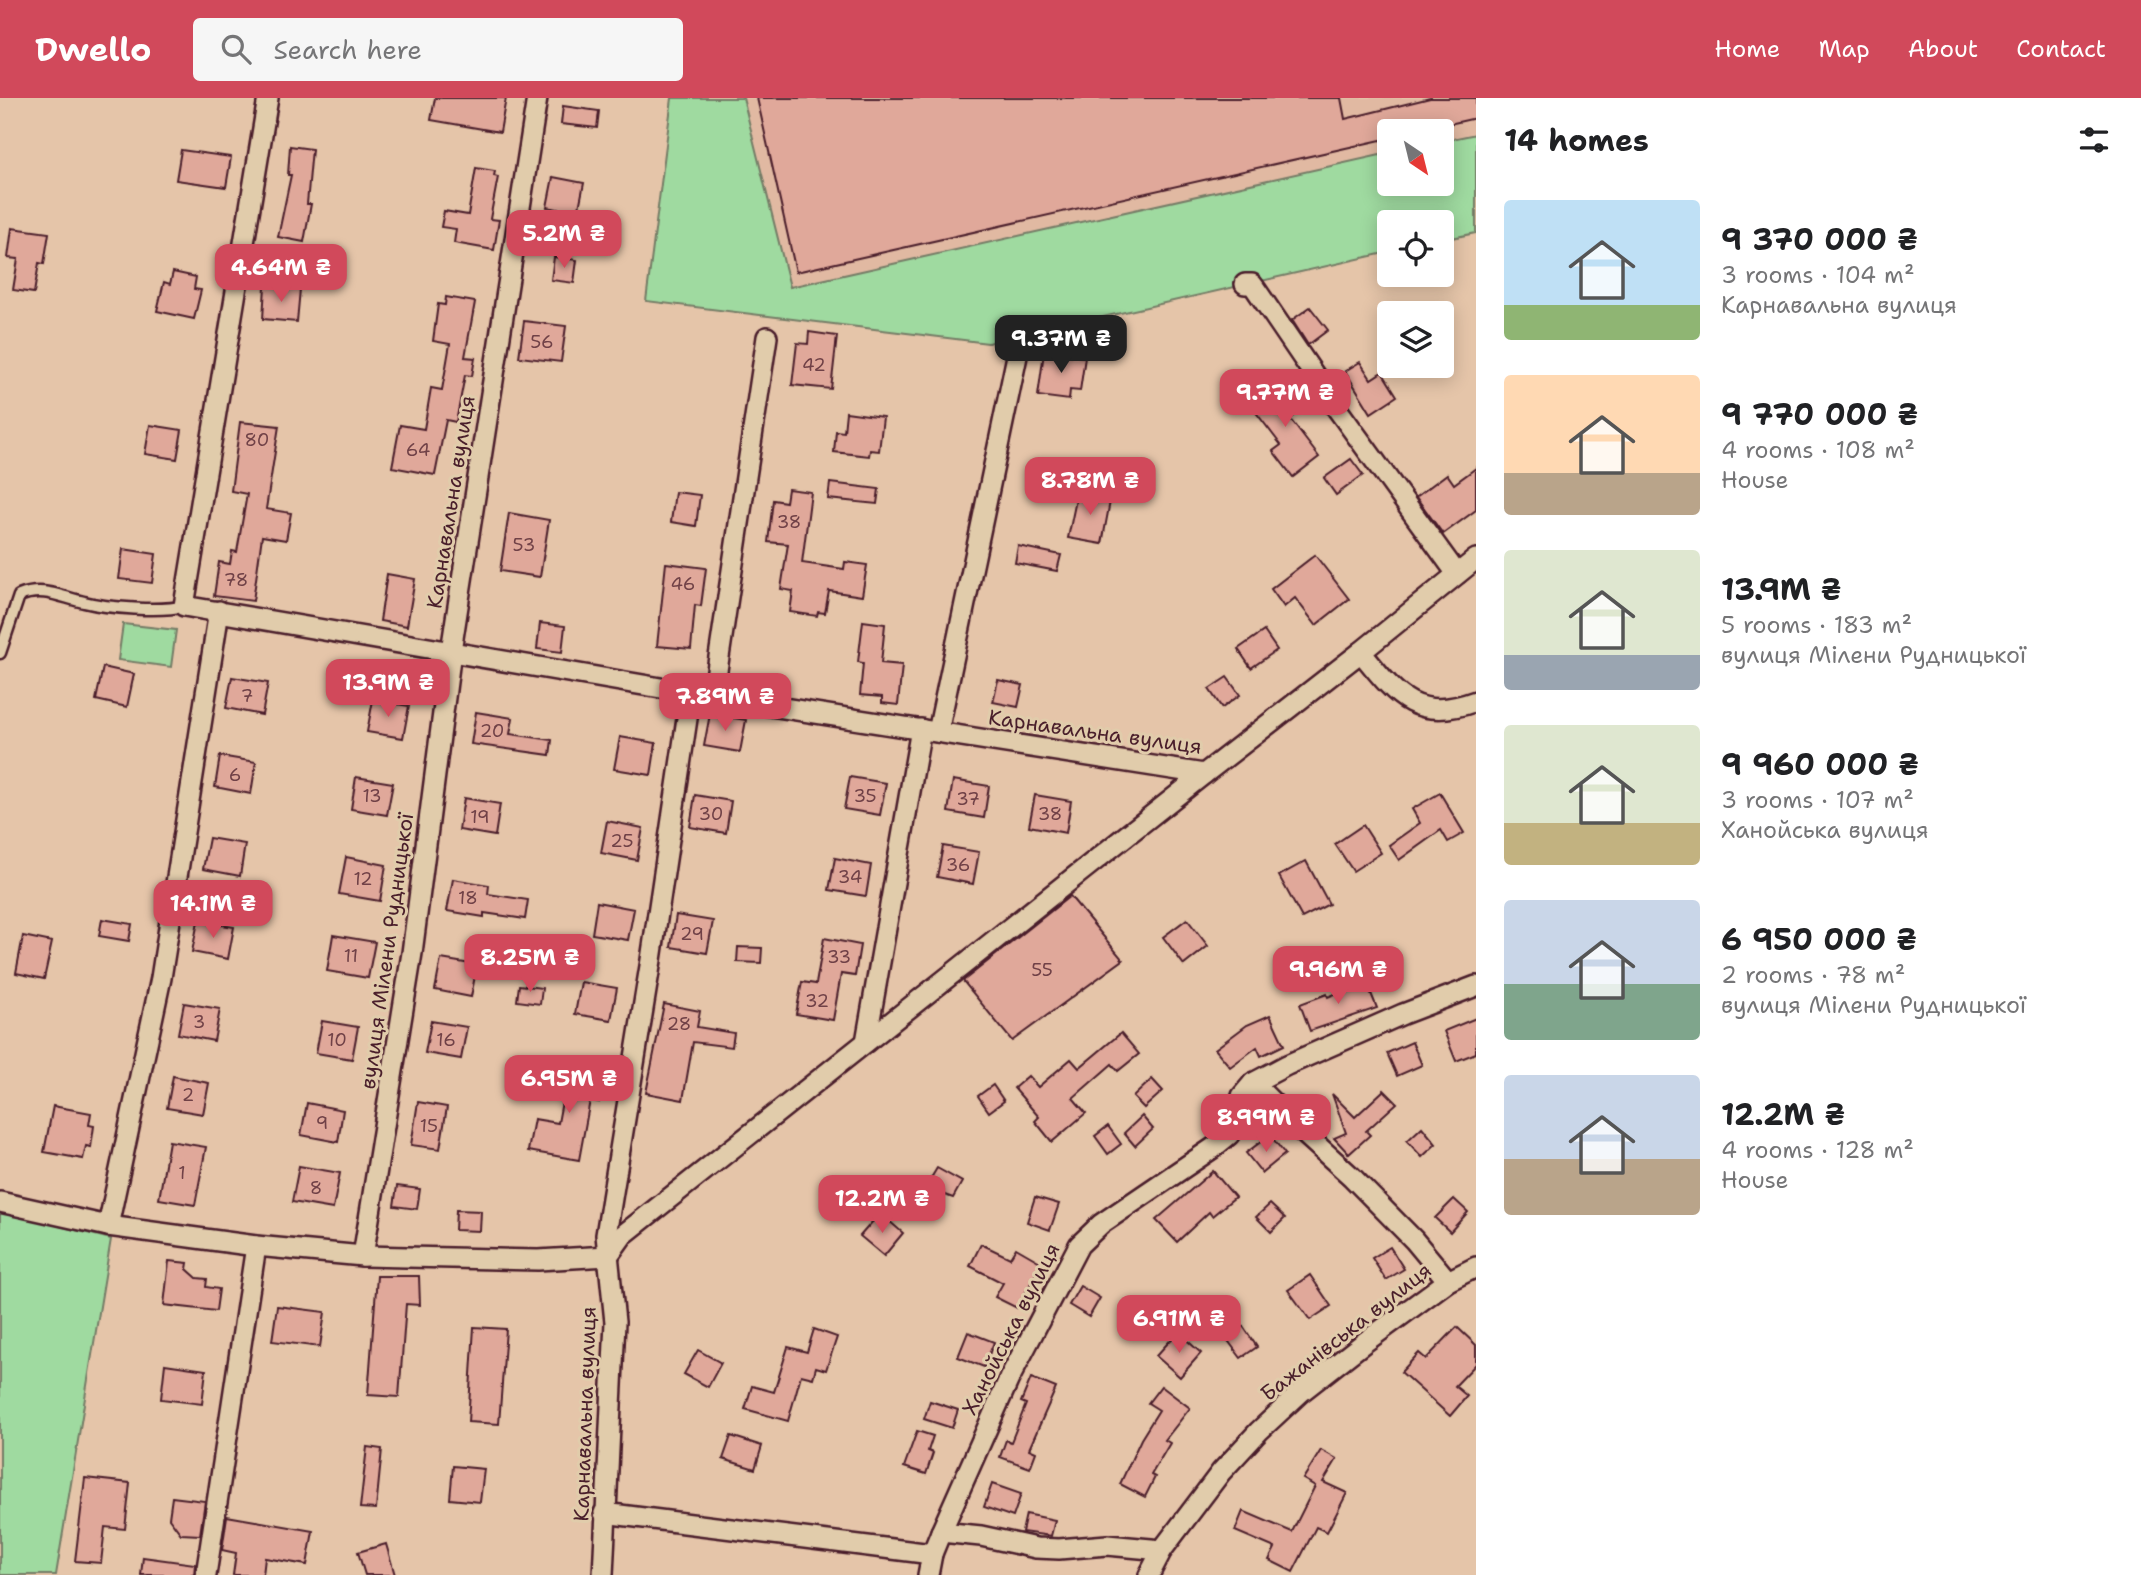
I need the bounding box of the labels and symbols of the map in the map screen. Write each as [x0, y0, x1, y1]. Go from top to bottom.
north arrow [1377, 119, 1454, 196]
pin: 5.2M ₴ [507, 211, 621, 270]
pin: 4.64M ₴ [216, 244, 346, 304]
pin: 9.37M ₴ [996, 316, 1126, 375]
house number: 56 [530, 330, 554, 354]
house number: 42 [802, 353, 826, 377]
pin: 9.77M ₴ [1220, 370, 1350, 429]
street label: Карнавальна вулиця [420, 393, 482, 611]
house number: 80 [245, 428, 269, 452]
house number: 64 [406, 438, 430, 462]
pin: 8.78M ₴ [1025, 458, 1155, 517]
house number: 38 [777, 510, 801, 534]
house number: 53 [513, 533, 535, 557]
house number: 78 [224, 568, 248, 592]
house number: 46 [671, 572, 695, 596]
pin: 13.9M ₴ [323, 660, 453, 719]
pin: 7.89M ₴ [660, 674, 790, 733]
house number: 7 [241, 684, 253, 708]
street label: Карнавальна вулиця [986, 703, 1204, 761]
house number: 20 [480, 719, 504, 743]
house number: 6 [229, 763, 241, 787]
house number: 13 [362, 784, 382, 808]
house number: 35 [853, 784, 877, 808]
house number: 37 [956, 787, 980, 811]
house number: 30 [699, 802, 723, 826]
house number: 38 [1038, 802, 1062, 826]
house number: 19 [470, 805, 490, 829]
street label: вулиця Мілени Рудницької [354, 810, 420, 1091]
house number: 25 [610, 829, 634, 853]
house number: 36 [946, 853, 970, 877]
house number: 34 [838, 865, 862, 889]
house number: 12 [353, 867, 373, 891]
pin: 14.1M ₴ [148, 880, 278, 940]
house number: 18 [458, 886, 478, 910]
house number: 29 [680, 922, 704, 946]
pin: 8.25M ₴ [465, 934, 595, 994]
house number: 11 [344, 944, 358, 968]
house number: 33 [827, 945, 851, 969]
pin: 9.96M ₴ [1273, 946, 1403, 1006]
house number: 55 [1031, 958, 1053, 982]
house number: 32 [805, 989, 829, 1013]
house number: 3 [193, 1010, 205, 1034]
house number: 28 [667, 1012, 691, 1036]
house number: 10 [327, 1028, 347, 1052]
house number: 16 [436, 1028, 456, 1052]
pin: 6.95M ₴ [504, 1056, 634, 1115]
house number: 2 [182, 1083, 194, 1107]
pin: 8.99M ₴ [1201, 1094, 1331, 1154]
house number: 9 [316, 1111, 328, 1135]
house number: 15 [420, 1114, 438, 1138]
house number: 1 [178, 1161, 186, 1185]
house number: 8 [310, 1176, 322, 1200]
pin: 12.2M ₴ [817, 1176, 947, 1235]
street label: Ханойська вулиця [956, 1238, 1066, 1420]
street label: Бажанівська вулиця [1255, 1256, 1437, 1408]
pin: 6.91M ₴ [1114, 1296, 1244, 1355]
street label: Карнавальна вулиця [567, 1306, 603, 1522]

